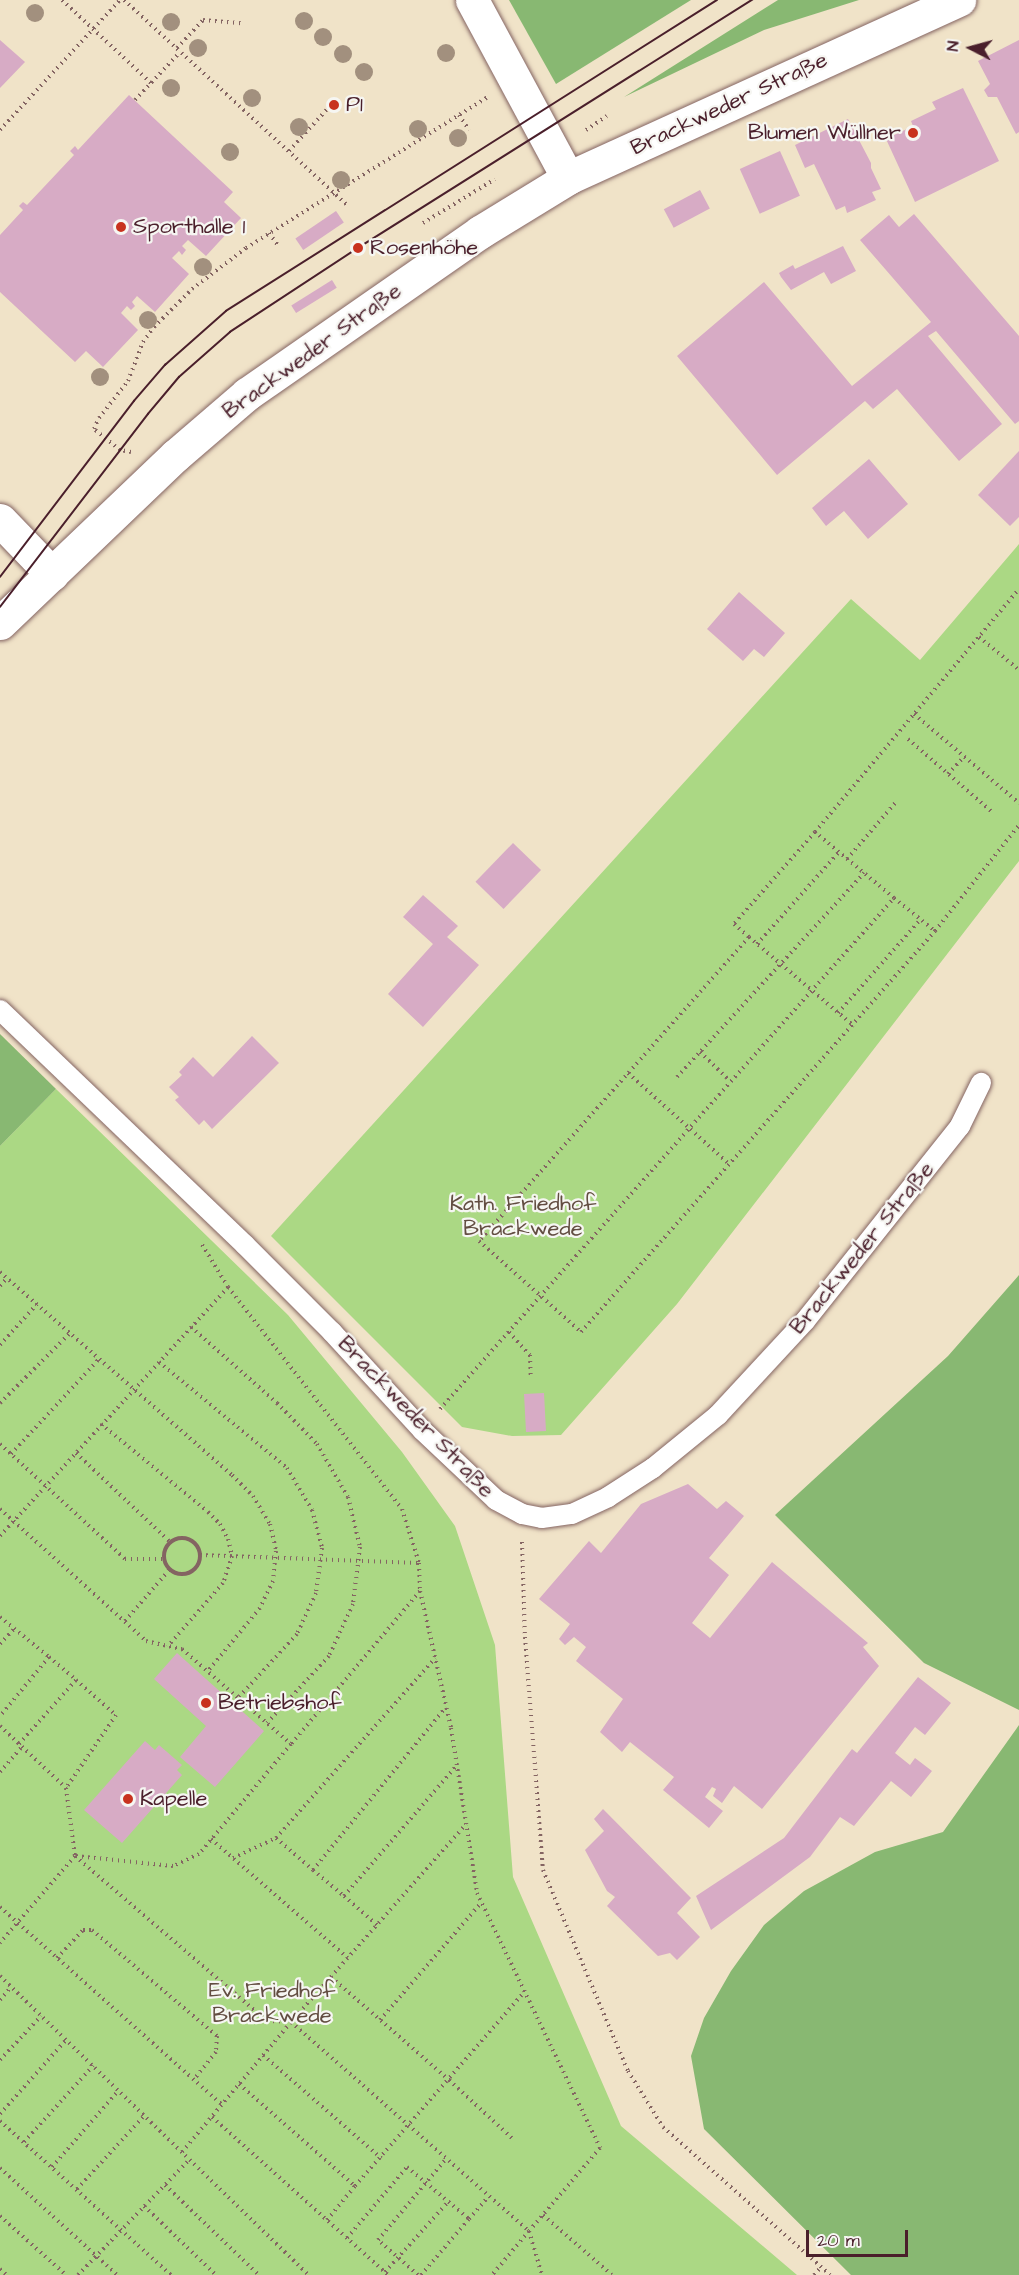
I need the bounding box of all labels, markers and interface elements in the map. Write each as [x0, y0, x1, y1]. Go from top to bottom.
north arrow [941, 18, 1001, 78]
text: N [942, 40, 965, 52]
street label: Brackweder Straße [626, 47, 832, 161]
place label: P1 [346, 92, 363, 118]
marker: P1 [327, 98, 341, 112]
place label: Blumen Wüllner [748, 120, 901, 146]
marker: Blumen Wüllner [906, 126, 920, 140]
place label: Sporthalle 1 [133, 214, 245, 240]
marker: Sporthalle 1 [114, 220, 128, 234]
place label: Rosenhöhe [370, 235, 478, 261]
marker: Rosenhöhe [351, 241, 365, 255]
street label: Brackweder Straße [218, 277, 406, 425]
street label: Brackweder Straße [784, 1156, 940, 1340]
park label: Kath. Friedhof Brackwede [450, 1190, 596, 1242]
street label: Brackweder Straße [332, 1331, 500, 1503]
place label: Betriebshof [218, 1690, 342, 1716]
marker: Betriebshof [199, 1696, 213, 1710]
place label: Kapelle [140, 1786, 207, 1812]
marker: Kapelle [121, 1792, 135, 1806]
park label: Ev. Friedhof Brackwede [209, 1977, 335, 2029]
scale bar [809, 2218, 911, 2256]
text: 20 m [817, 2228, 860, 2253]

